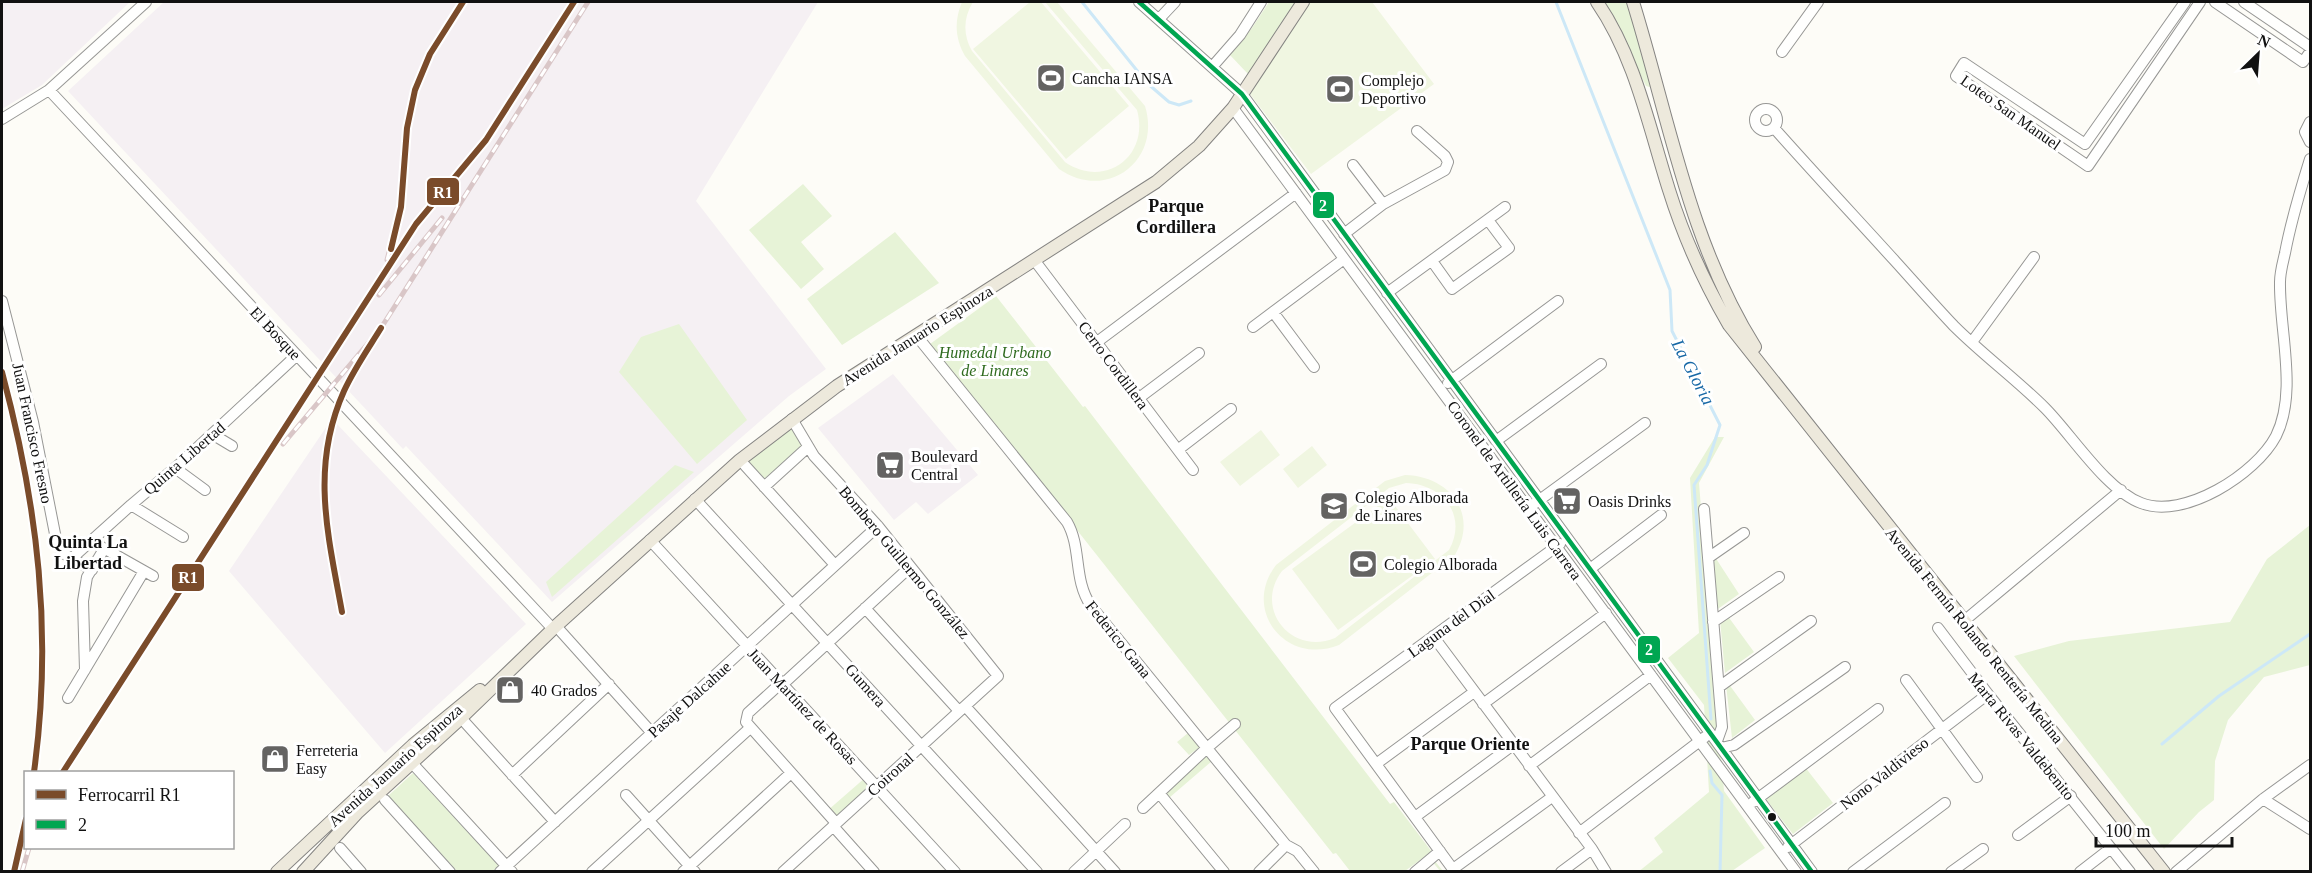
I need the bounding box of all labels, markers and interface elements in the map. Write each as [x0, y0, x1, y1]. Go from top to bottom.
north arrow [2228, 24, 2288, 84]
text: N [2255, 31, 2273, 51]
sports icon: Cancha IANSA [1035, 62, 1067, 94]
place label: Cancha IANSA [1072, 70, 1173, 87]
place label: Complejo Deportivo [1361, 72, 1426, 108]
street label: Loteo San Manuel [1957, 72, 2064, 154]
sports icon: Complejo Deportivo [1324, 73, 1356, 105]
line badge: R1 [426, 177, 460, 206]
text: R1 [433, 184, 453, 201]
line badge: 2 [1312, 191, 1335, 219]
district label: Parque Cordillera [1136, 196, 1216, 237]
text: 2 [1319, 197, 1327, 214]
street label: Avenida Januario Espinoza [839, 282, 996, 390]
street label: El Bosque [246, 303, 304, 364]
street label: Cerro Cordillera [1075, 318, 1152, 412]
water label: La Gloria [1667, 335, 1719, 408]
park label: Humedal Urbano de Linares [938, 344, 1051, 379]
street label: Juan Francisco Fresno [9, 361, 56, 505]
street label: Coronel de Artillería Luis Carrera [1444, 398, 1585, 583]
street label: Quinta Libertad [140, 419, 228, 498]
place label: Boulevard Central [911, 448, 978, 483]
supermarket icon: Boulevard Central [874, 449, 906, 481]
street label: Bombero Guillermo González [836, 483, 973, 642]
supermarket icon: Oasis Drinks [1551, 485, 1583, 517]
place label: Colegio Alborada de Linares [1355, 489, 1468, 524]
school or university icon: Colegio Alborada de Linares [1318, 490, 1350, 522]
place label: Oasis Drinks [1588, 493, 1671, 510]
street label: Avenida Fermín Rolando Rentería Medina [1882, 524, 2067, 747]
district label: Quinta La Libertad [48, 532, 128, 573]
sports icon: Colegio Alborada [1347, 548, 1379, 580]
place label: Colegio Alborada [1384, 556, 1497, 574]
line badge: R1 [171, 563, 205, 592]
text: R1 [178, 569, 198, 586]
street label: Laguna del Dial [1405, 586, 1499, 661]
street label: Federico Gana [1083, 598, 1155, 681]
line badge: 2 [1637, 635, 1661, 664]
text: 2 [1645, 641, 1653, 658]
street label: Juan Martínez de Rosas [744, 645, 861, 768]
street label: Pasaje Dalcahue [645, 658, 735, 742]
street label: Gumera [842, 660, 889, 710]
street label: Marta Rivas Valdebenito [1965, 669, 2078, 803]
shop icon: 40 Grados [494, 674, 526, 706]
place label: 40 Grados [531, 682, 597, 699]
street label: Avenida Januario Espinoza [325, 701, 466, 831]
district label: Parque Oriente [1410, 734, 1530, 754]
street label: Nono Valdivieso [1837, 734, 1932, 813]
place label: Ferreteria Easy [296, 742, 358, 778]
shop icon: Ferreteria Easy [259, 743, 291, 775]
street label: Coironal [864, 749, 917, 799]
legend [24, 771, 234, 849]
text: Ferrocarril R1 [78, 785, 180, 805]
scale bar [2096, 810, 2232, 848]
unlabelled marker [1766, 811, 1778, 823]
text: 2 [78, 815, 87, 835]
text: 100 m [2105, 821, 2151, 841]

